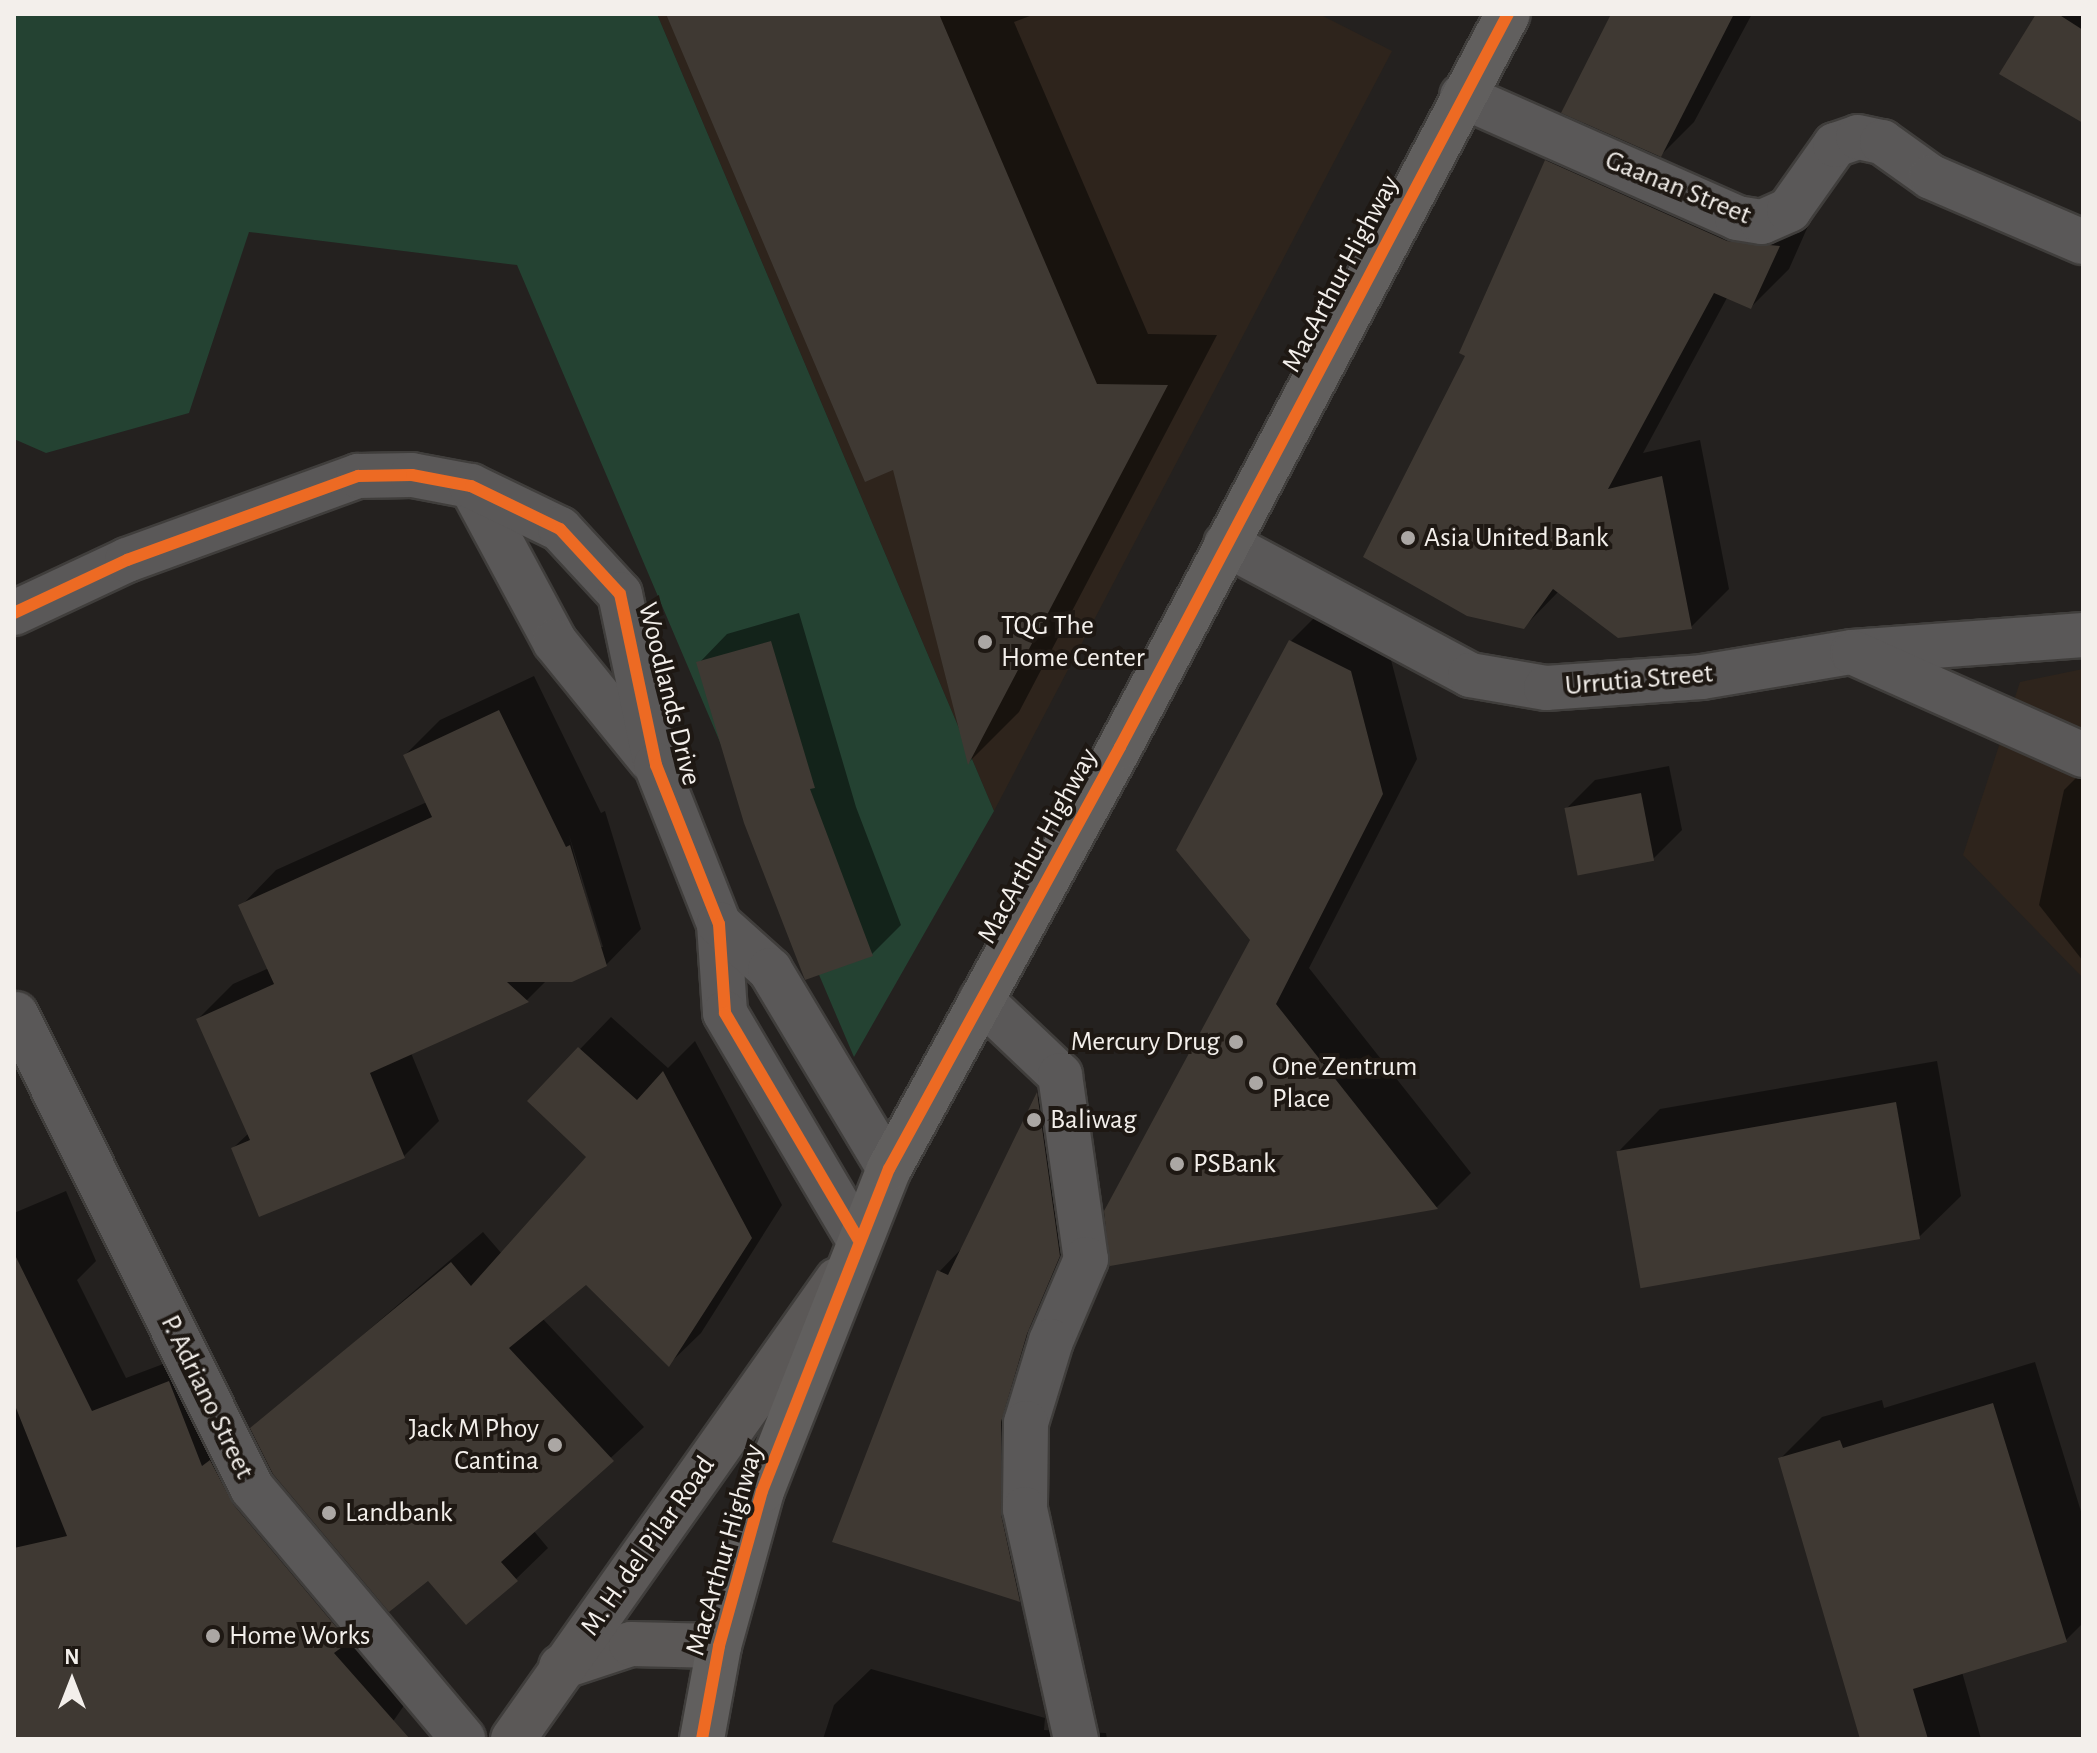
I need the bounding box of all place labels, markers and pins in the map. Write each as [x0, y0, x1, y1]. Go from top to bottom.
place label: Asia United Bank [1424, 521, 1609, 555]
marker: Asia United Bank [1399, 529, 1417, 547]
place label: TQG The Home Center [1001, 609, 1145, 675]
marker: TQG The Home Center [976, 633, 994, 651]
place label: Mercury Drug [1071, 1025, 1220, 1059]
marker: Mercury Drug [1227, 1033, 1245, 1051]
place label: One Zentrum Place [1272, 1050, 1418, 1116]
marker: One Zentrum Place [1247, 1074, 1265, 1092]
place label: Baliwag [1050, 1103, 1137, 1137]
marker: Baliwag [1025, 1111, 1043, 1129]
place label: PSBank [1193, 1147, 1276, 1181]
marker: PSBank [1168, 1155, 1186, 1173]
place label: Jack M Phoy Cantina [409, 1412, 539, 1478]
marker: Jack M Phoy Cantina [546, 1436, 564, 1454]
place label: Landbank [345, 1496, 453, 1530]
marker: Landbank [320, 1504, 338, 1522]
place label: Home Works [229, 1619, 370, 1653]
marker: Home Works [204, 1627, 222, 1645]

